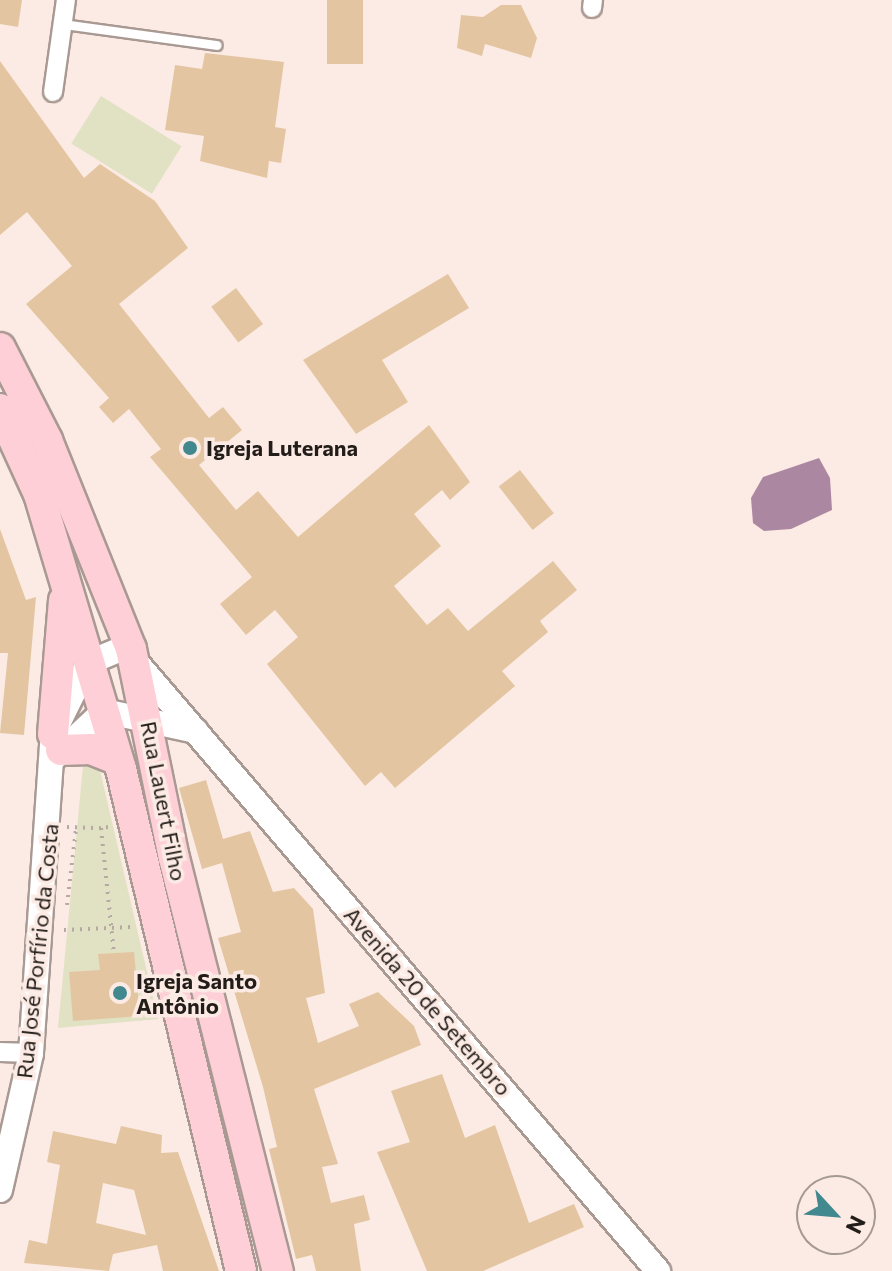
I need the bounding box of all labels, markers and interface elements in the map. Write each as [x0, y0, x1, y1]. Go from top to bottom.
place label: Igreja Luterana [206, 435, 358, 461]
marker: Igreja Luterana [181, 439, 199, 457]
street label: Rua Lauert Filho [136, 719, 192, 883]
street label: Rua José Porfírio da Costa [10, 822, 64, 1080]
street label: Avenida 20 de Setembro [339, 901, 517, 1101]
place label: Igreja Santo Antônio [136, 967, 257, 1018]
marker: Igreja Santo Antônio [111, 984, 129, 1002]
north arrow [796, 1175, 876, 1255]
text: N [840, 1212, 872, 1238]

